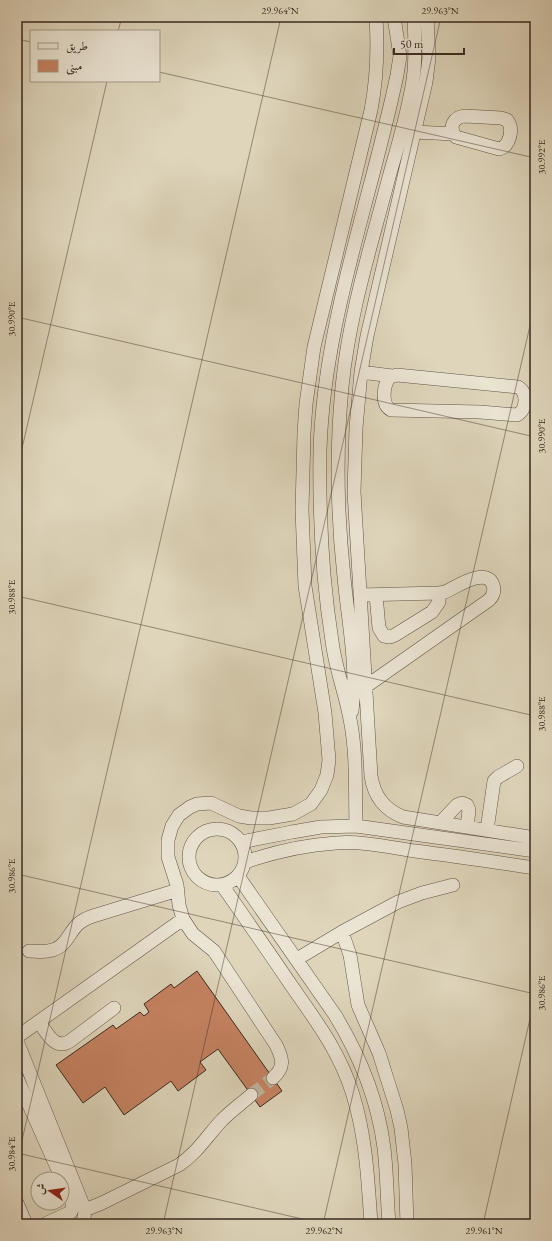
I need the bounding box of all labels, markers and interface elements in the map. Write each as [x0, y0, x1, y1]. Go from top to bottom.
text: 29.964°N [261, 4, 299, 17]
text: 29.963°N [421, 4, 459, 17]
legend [30, 30, 160, 82]
scale bar [394, 30, 464, 56]
text: 50 m [400, 36, 424, 52]
text: طريق [66, 38, 88, 54]
text: مبنى [66, 58, 82, 75]
text: 30.992°E [535, 139, 548, 174]
text: 30.990°E [5, 301, 18, 336]
text: 30.990°E [535, 418, 548, 453]
text: 30.988°E [5, 579, 18, 614]
text: 30.988°E [535, 696, 548, 731]
text: 30.986°E [5, 858, 18, 893]
text: 30.986°E [535, 975, 548, 1010]
text: 30.984°E [5, 1136, 18, 1171]
north arrow [30, 1171, 70, 1211]
text: ش [32, 1182, 48, 1196]
text: 29.963°N [145, 1224, 183, 1237]
text: 29.962°N [305, 1224, 343, 1237]
text: 29.961°N [465, 1224, 503, 1237]

